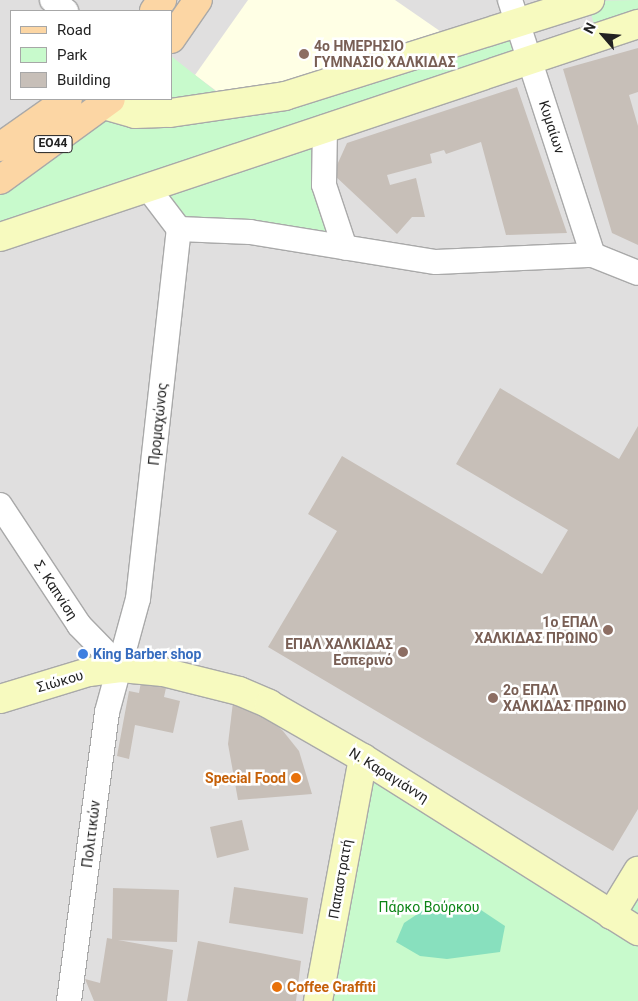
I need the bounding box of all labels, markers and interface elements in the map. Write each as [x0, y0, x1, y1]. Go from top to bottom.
legend [10, 10, 172, 100]
north arrow [578, 10, 628, 60]
text: N [580, 20, 599, 36]
text: Road [57, 21, 91, 39]
place label: 4ο ΗΜΕΡΗΣΙΟ ΓΥΜΝΑΣΙΟ ΧΑΛΚΙΔΑΣ [314, 38, 455, 70]
text: Park [57, 46, 87, 64]
marker: 4ο ΗΜΕΡΗΣΙΟ ΓΥΜΝΑΣΙΟ ΧΑΛΚΙΔΑΣ [298, 48, 310, 60]
text: Building [57, 71, 111, 89]
street label: Κυμαίων [536, 98, 568, 156]
road number: ΕΟ44 [33, 134, 73, 154]
street label: Προμαχώνος [145, 382, 171, 466]
street label: Σ. Καπνίση [31, 557, 81, 623]
place label: 1ο ΕΠΑΛ ΧΑΛΚΙΔΑΣ ΠΡΩΙΝΟ [475, 614, 598, 646]
marker: 1ο ΕΠΑΛ ΧΑΛΚΙΔΑΣ ΠΡΩΙΝΟ [602, 624, 614, 636]
place label: ΕΠΑΛ ΧΑΛΚΙΔΑΣ Εσπερινό [285, 636, 393, 669]
place label: King Barber shop [93, 646, 201, 662]
marker: ΕΠΑΛ ΧΑΛΚΙΔΑΣ Εσπερινό [397, 646, 409, 658]
marker: King Barber shop [77, 648, 89, 660]
street label: Σιώκου [35, 666, 85, 696]
place label: 2ο ΕΠΑΛ ΧΑΛΚΙΔΑΣ ΠΡΩΙΝΟ [503, 682, 626, 714]
marker: 2ο ΕΠΑΛ ΧΑΛΚΙΔΑΣ ΠΡΩΙΝΟ [487, 692, 499, 704]
street label: Ν. Καραγιάννη [346, 744, 432, 806]
place label: Special Food [205, 770, 286, 786]
marker: Special Food [290, 772, 302, 784]
street label: Πολιτικών [79, 799, 103, 869]
street label: Παπαστρατή [325, 838, 355, 920]
park label: Πάρκο Βούρκου [379, 899, 479, 915]
place label: Coffee Graffiti [287, 979, 376, 995]
marker: Coffee Graffiti [271, 981, 283, 993]

